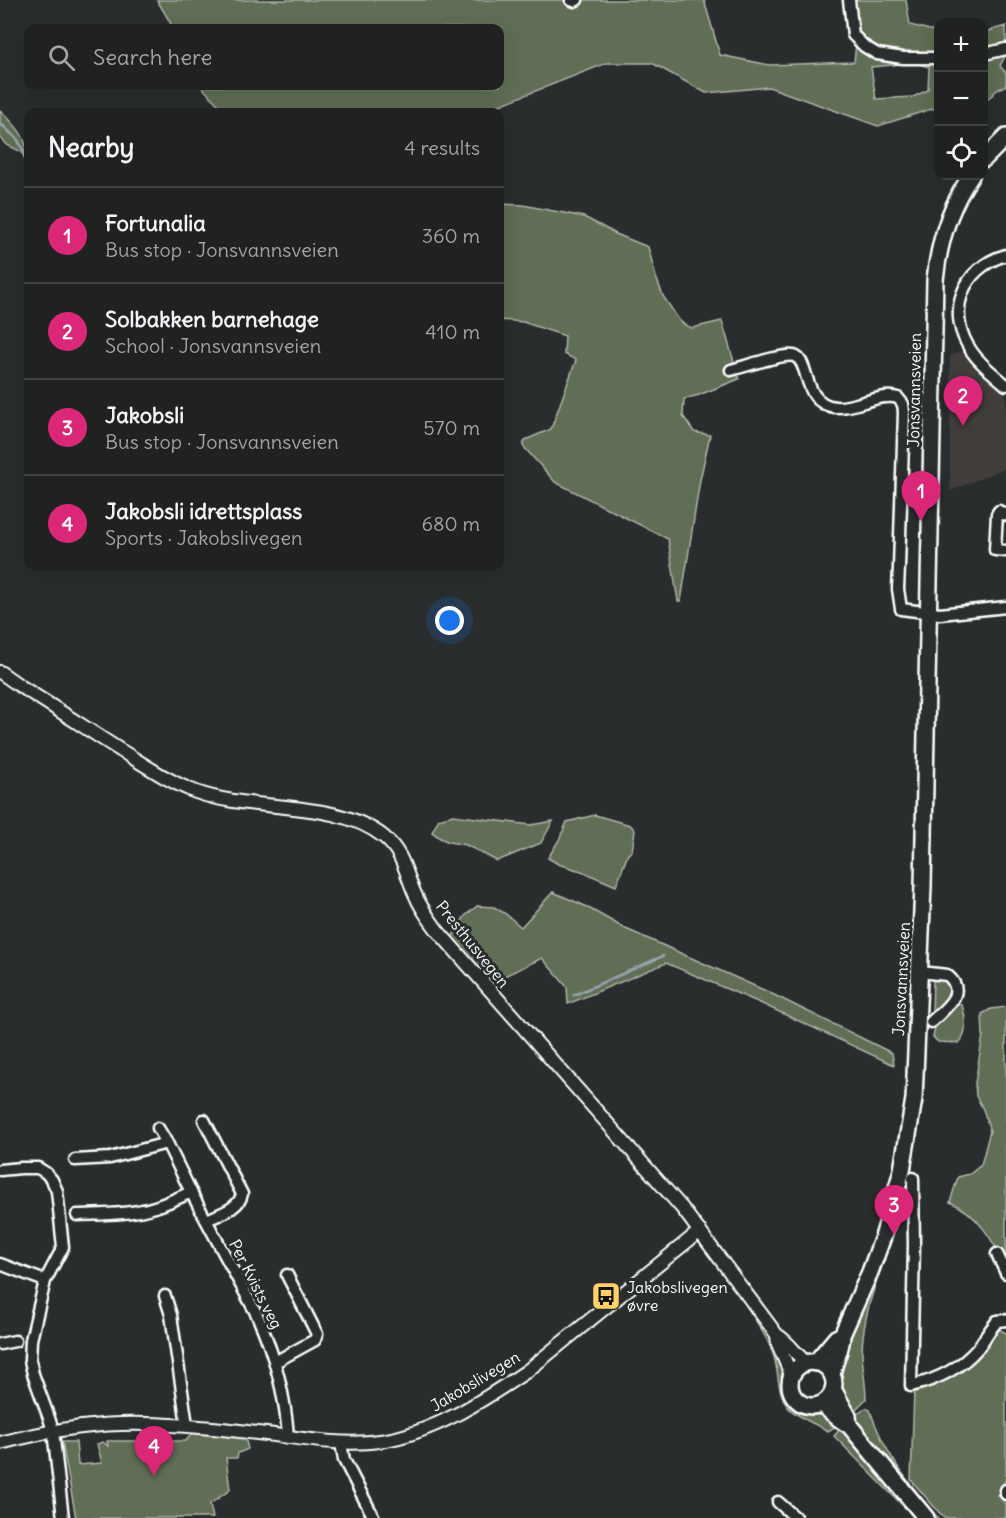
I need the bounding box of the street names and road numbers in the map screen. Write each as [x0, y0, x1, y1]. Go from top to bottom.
street label: Jonsvannsveien [903, 333, 925, 447]
street label: Presthusvegen [432, 897, 514, 991]
street label: Jonsvannsveien [888, 921, 914, 1037]
street label: Per Kvists veg [225, 1236, 287, 1332]
street label: Jakobslivegen [427, 1346, 523, 1416]

